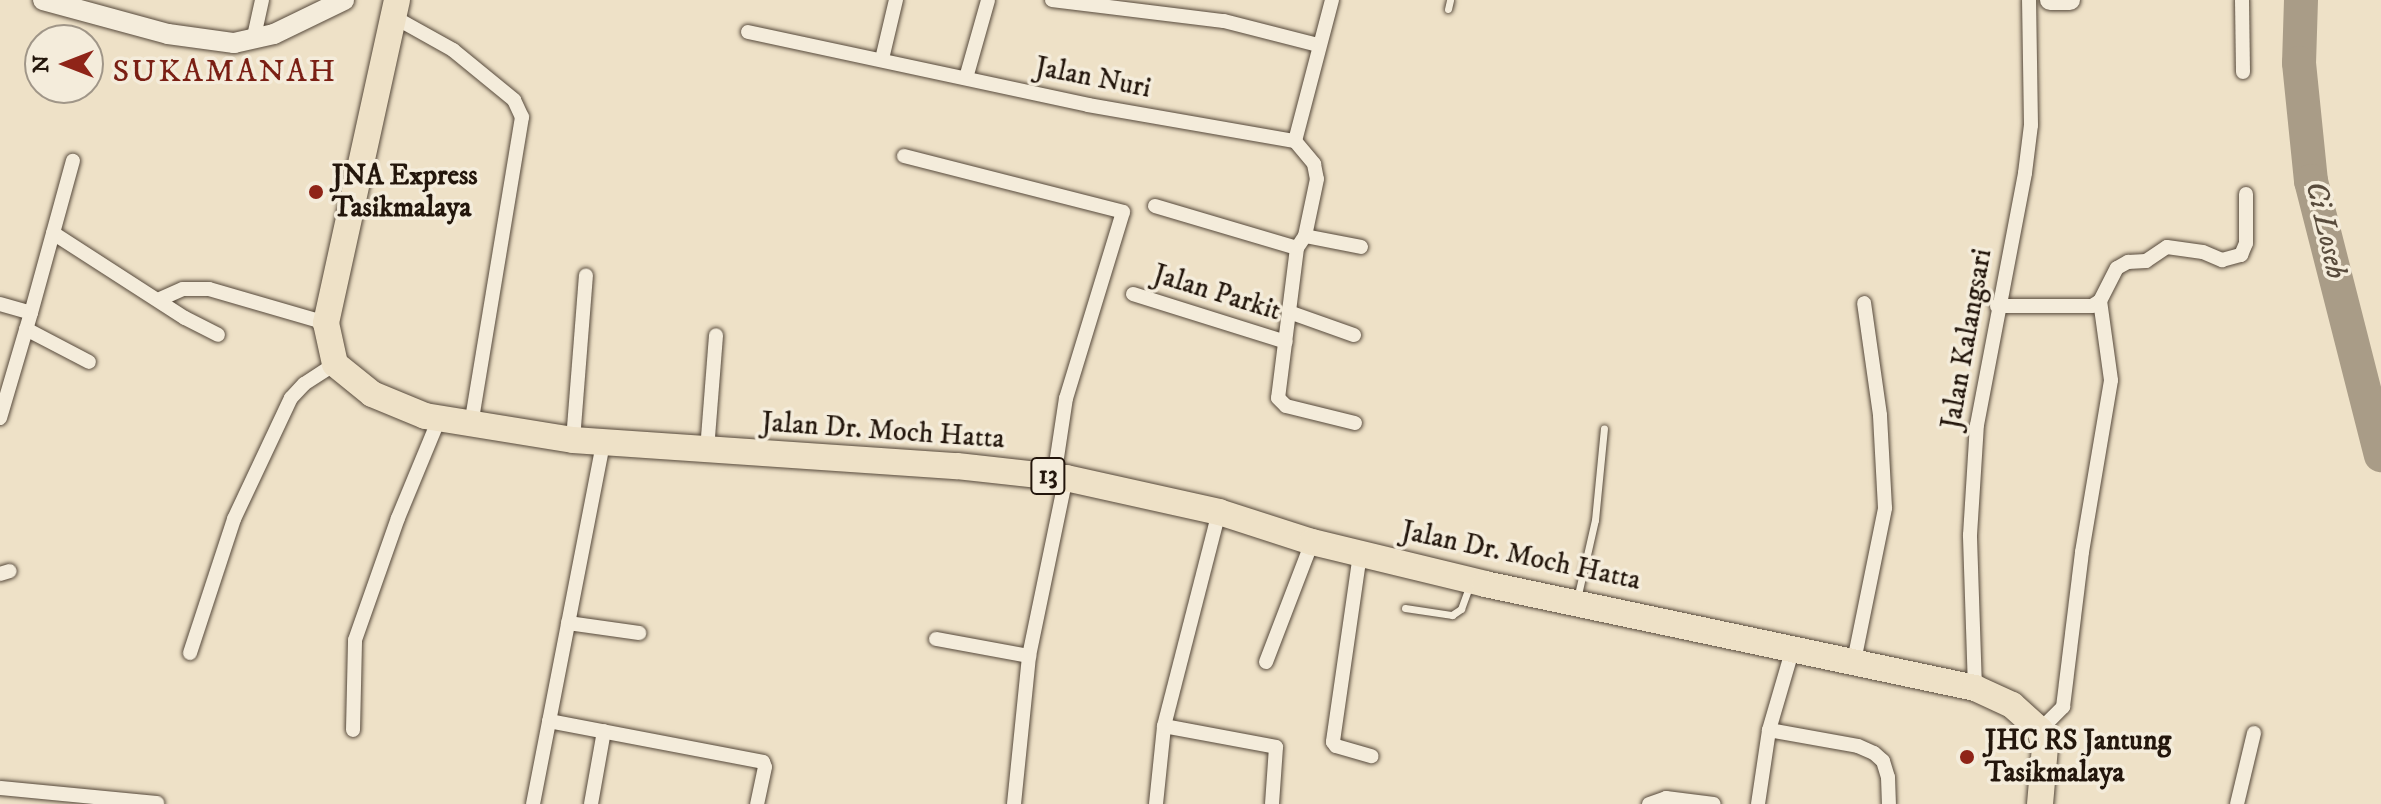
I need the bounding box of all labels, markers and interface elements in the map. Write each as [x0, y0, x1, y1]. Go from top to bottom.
north arrow [24, 24, 104, 104]
street label: Jalan Nuri [1032, 50, 1154, 106]
district label: SUKAMANAH [113, 53, 337, 91]
text: N [28, 55, 55, 73]
place label: JNA Express Tasikmalaya [332, 159, 478, 225]
water label: Ci Loseh [2296, 178, 2354, 282]
marker: JNA Express Tasikmalaya [307, 183, 325, 201]
street label: Jalan Kalangsari [1935, 246, 1999, 432]
street label: Jalan Parkit [1149, 258, 1285, 328]
street label: Jalan Dr. Moch Hatta [760, 406, 1006, 456]
road number: 13 [1030, 454, 1066, 498]
street label: Jalan Dr. Moch Hatta [1398, 514, 1644, 598]
place label: JHC RS Jantung Tasikmalaya [1985, 724, 2171, 790]
marker: JHC RS Jantung Tasikmalaya [1956, 746, 1978, 768]

